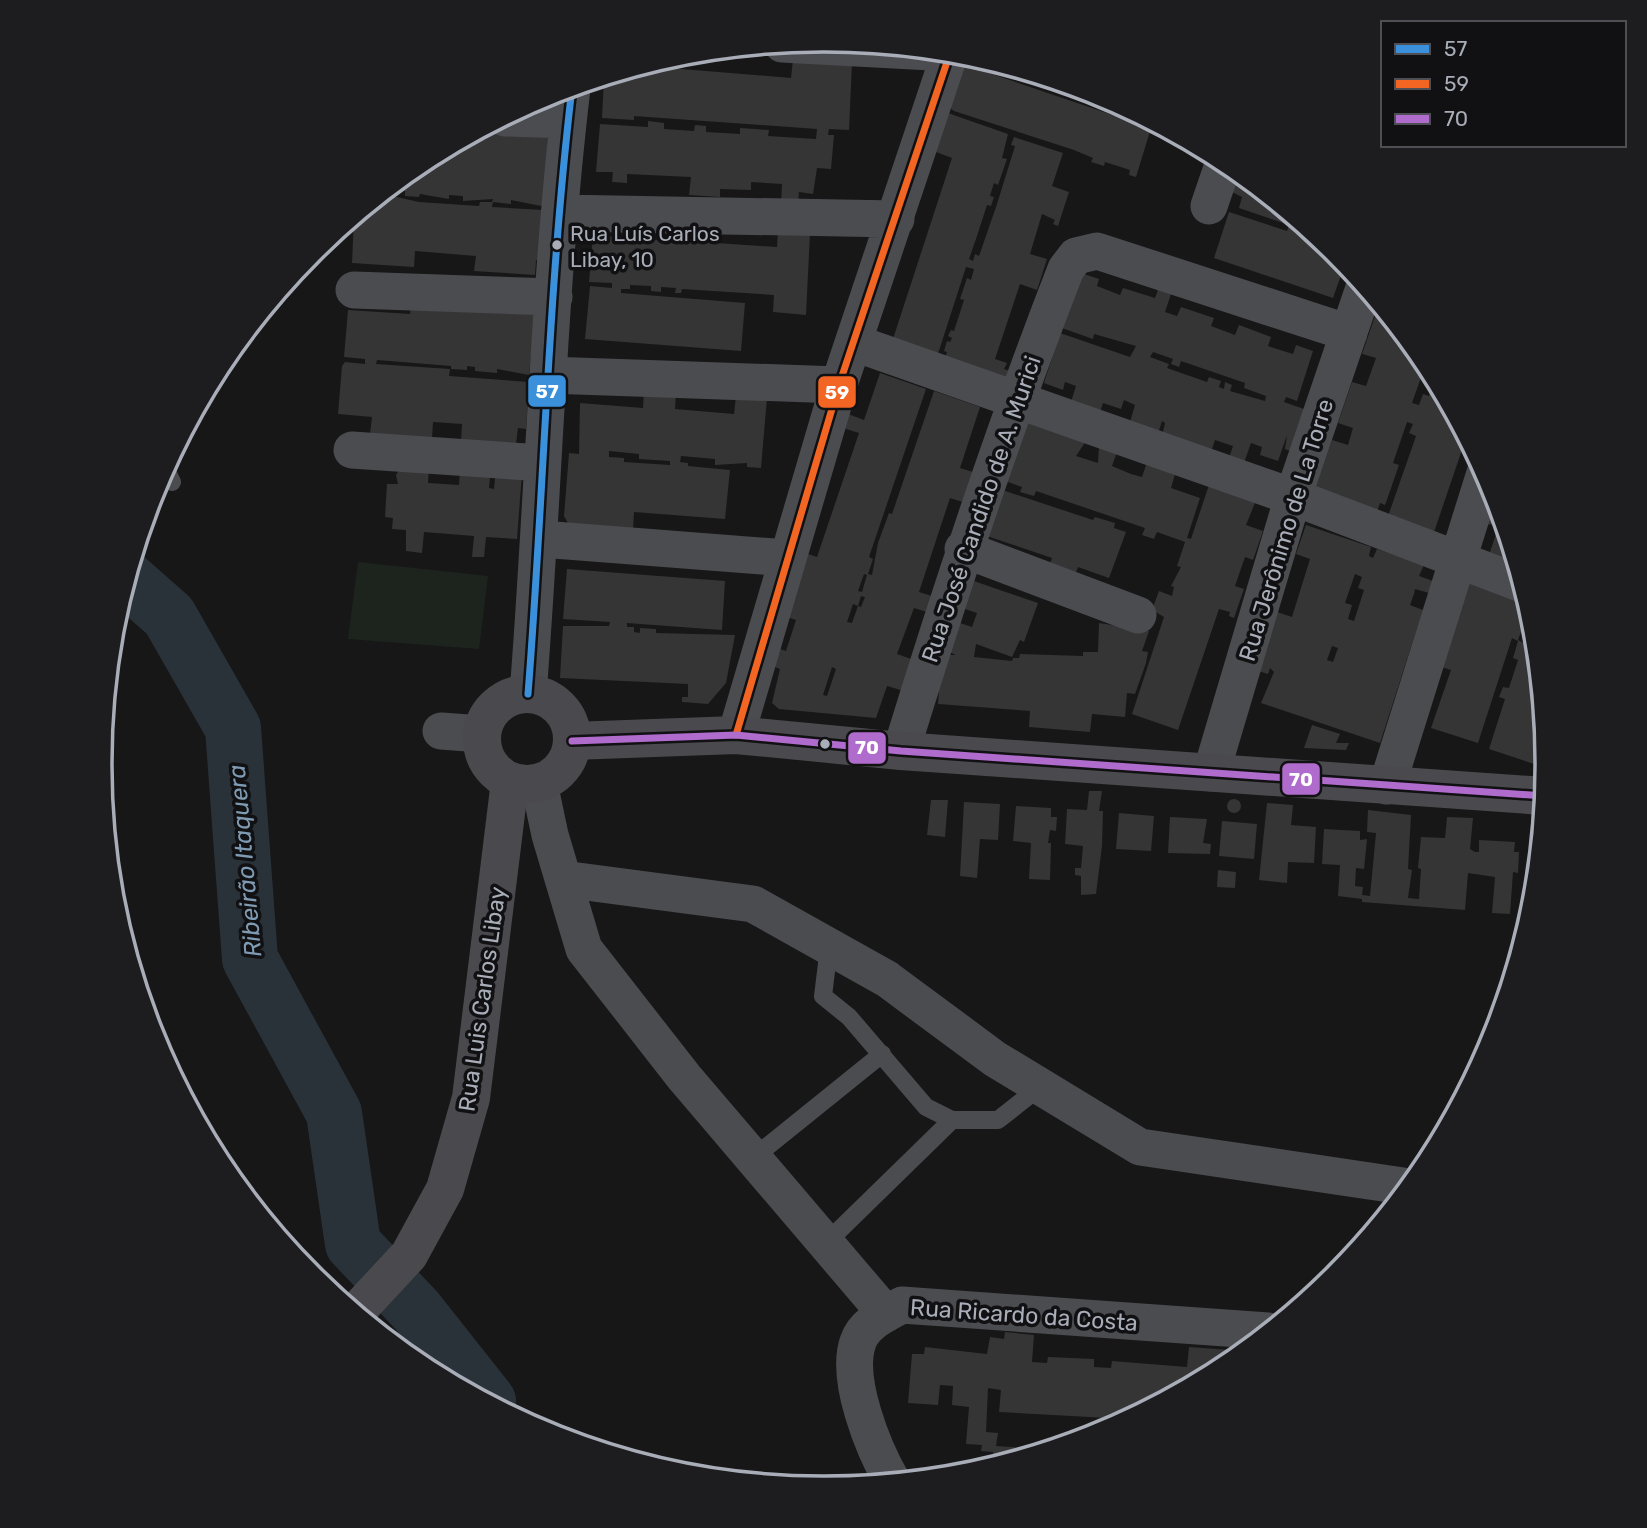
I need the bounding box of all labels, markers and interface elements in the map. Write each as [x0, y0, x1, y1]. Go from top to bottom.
legend [1381, 21, 1626, 147]
text: 57 [1444, 36, 1467, 61]
text: 59 [1444, 71, 1469, 96]
text: 70 [1444, 106, 1468, 131]
place label: Rua Luís Carlos Libay, 10 [570, 221, 720, 272]
marker: Rua Luís Carlos Libay, 10 [550, 238, 564, 252]
street label: Rua José Candido de A. Murici [915, 352, 1047, 666]
line badge: 57 [527, 374, 567, 408]
line badge: 59 [817, 375, 857, 409]
text: 57 [535, 380, 559, 403]
text: 59 [825, 381, 849, 404]
street label: Rua Jerônimo de La Torre [1233, 396, 1339, 664]
line badge: 70 [847, 731, 887, 765]
text: 70 [855, 736, 879, 759]
unlabelled marker [818, 737, 832, 751]
line badge: 70 [1281, 762, 1321, 796]
water label: Ribeirão Itaquera [223, 763, 267, 959]
text: 70 [1289, 768, 1313, 791]
street label: Rua Luis Carlos Libay [452, 884, 512, 1113]
street label: Rua Ricardo da Costa [909, 1293, 1139, 1337]

